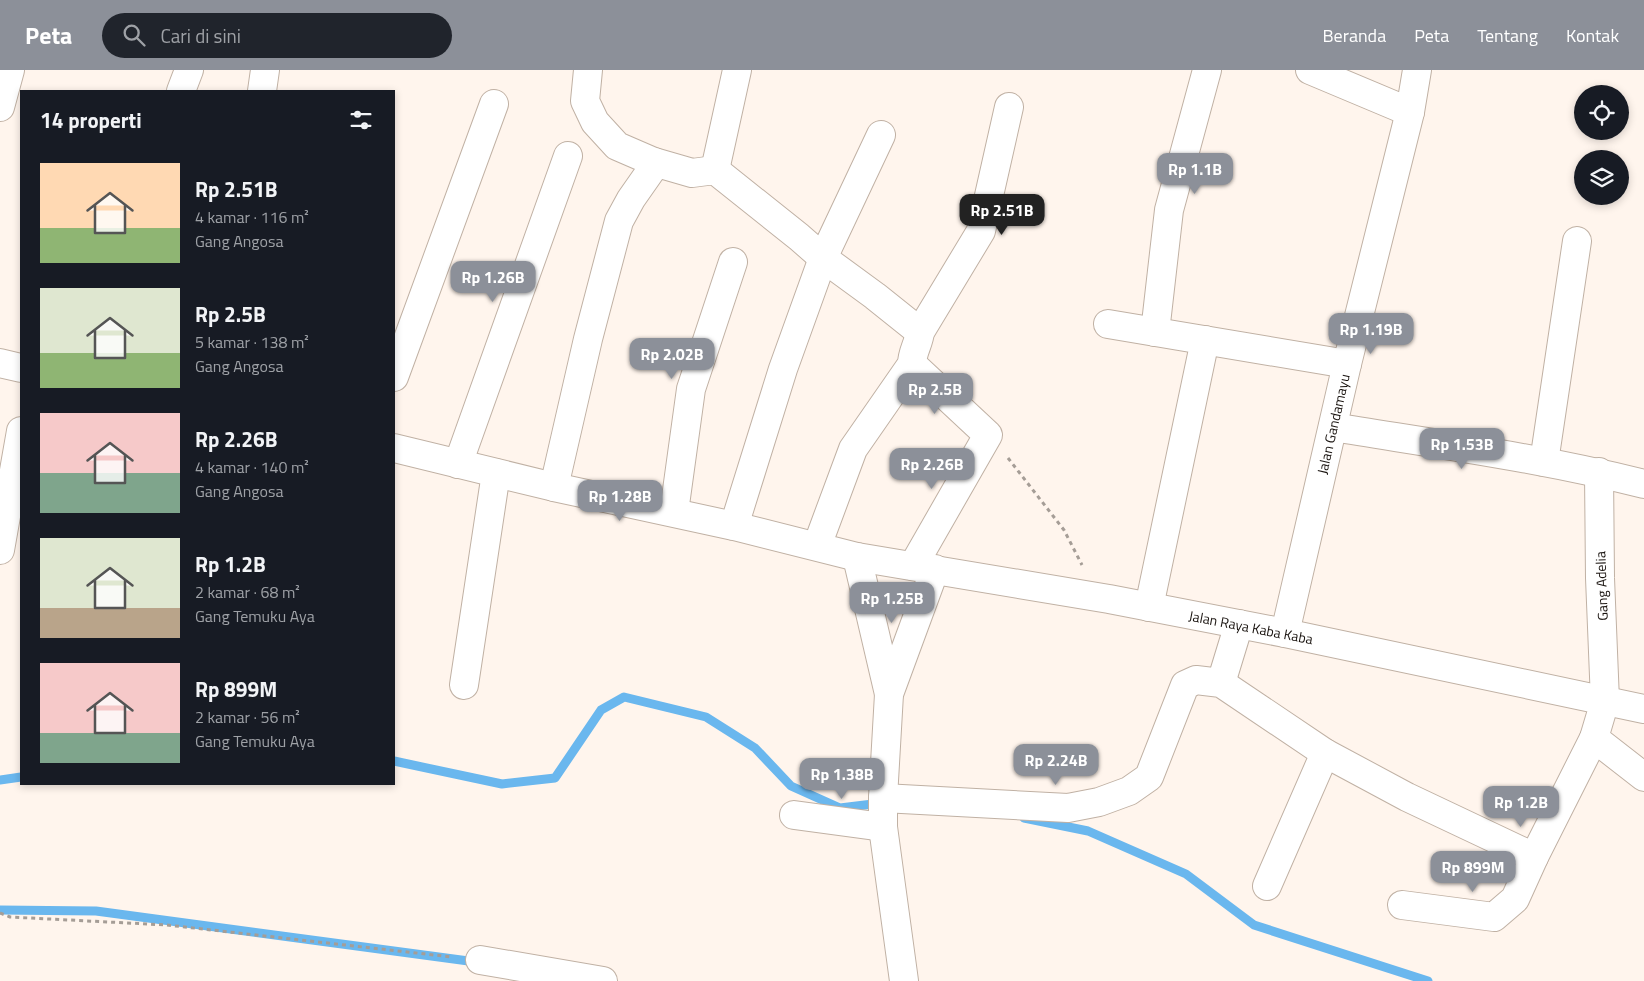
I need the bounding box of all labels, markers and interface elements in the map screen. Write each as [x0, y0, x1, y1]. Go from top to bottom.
search box [102, 13, 452, 58]
text: Peta [25, 17, 72, 53]
icon: search [120, 21, 148, 49]
text: Cari di sini [160, 21, 241, 50]
text: Beranda [1323, 22, 1386, 49]
text: Peta [1414, 22, 1449, 49]
text: Tentang [1477, 22, 1538, 49]
text: Kontak [1566, 22, 1619, 49]
map controls [1574, 85, 1629, 205]
button: locate [1574, 85, 1629, 140]
text: 14 properti [40, 104, 142, 136]
icon: filters [347, 106, 375, 134]
button: layers [1574, 150, 1629, 205]
pin: Rp 1.1B [1149, 152, 1241, 195]
text: Rp 1.1B [1168, 157, 1222, 181]
text: Rp 2.51B [195, 173, 278, 205]
icon: home [80, 183, 140, 243]
pin: Rp 2.51B [950, 194, 1054, 236]
text: Rp 2.51B [971, 198, 1033, 222]
text: 4 kamar · 116 m² [195, 205, 309, 229]
text: Gang Angosa [195, 229, 283, 253]
pin: Rp 1.26B [441, 260, 545, 303]
text: Rp 1.26B [462, 265, 524, 289]
text: Rp 2.5B [195, 298, 266, 330]
icon: home [80, 308, 140, 368]
pin: Rp 1.19B [1319, 312, 1423, 355]
text: Rp 1.19B [1340, 317, 1402, 341]
text: 5 kamar · 138 m² [195, 330, 309, 354]
pin: Rp 2.02B [620, 338, 724, 380]
text: Rp 2.02B [641, 342, 703, 366]
text: Gang Angosa [195, 354, 283, 378]
pin: Rp 2.5B [889, 372, 981, 415]
street label: Jalan Gandamayu [1311, 372, 1355, 476]
text: Rp 2.5B [908, 377, 962, 401]
text: Rp 2.26B [195, 423, 278, 455]
pin: Rp 1.53B [1410, 428, 1514, 470]
text: Rp 1.53B [1431, 432, 1493, 456]
icon: home [80, 433, 140, 493]
pin: Rp 2.26B [880, 448, 984, 490]
text: Rp 2.26B [901, 452, 963, 476]
text: 4 kamar · 140 m² [195, 455, 309, 479]
text: Gang Angosa [195, 479, 283, 503]
pin: Rp 1.28B [568, 480, 672, 522]
text: Rp 1.28B [589, 484, 651, 508]
text: Rp 1.2B [195, 548, 266, 580]
street label: Gang Adelia [1589, 551, 1613, 621]
icon: home [80, 558, 140, 618]
text: 2 kamar · 68 m² [195, 580, 300, 604]
pin: Rp 1.25B [840, 582, 944, 624]
text: Rp 1.25B [861, 586, 923, 610]
text: Gang Temuku Aya [195, 604, 315, 628]
street label: Jalan Raya Kaba Kaba [1187, 605, 1315, 649]
text: Rp 899M [195, 673, 277, 705]
icon: home [80, 683, 140, 743]
text: 2 kamar · 56 m² [195, 705, 300, 729]
text: Gang Temuku Aya [195, 729, 315, 753]
pin: Rp 2.24B [1004, 744, 1108, 786]
text: Rp 2.24B [1025, 748, 1087, 772]
pin: Rp 1.38B [790, 758, 894, 800]
text: Rp 1.38B [811, 762, 873, 786]
pin: Rp 1.2B [1475, 786, 1567, 828]
text: Rp 1.2B [1494, 790, 1548, 814]
pin: Rp 899M [1427, 850, 1519, 893]
text: Rp 899M [1442, 855, 1504, 879]

